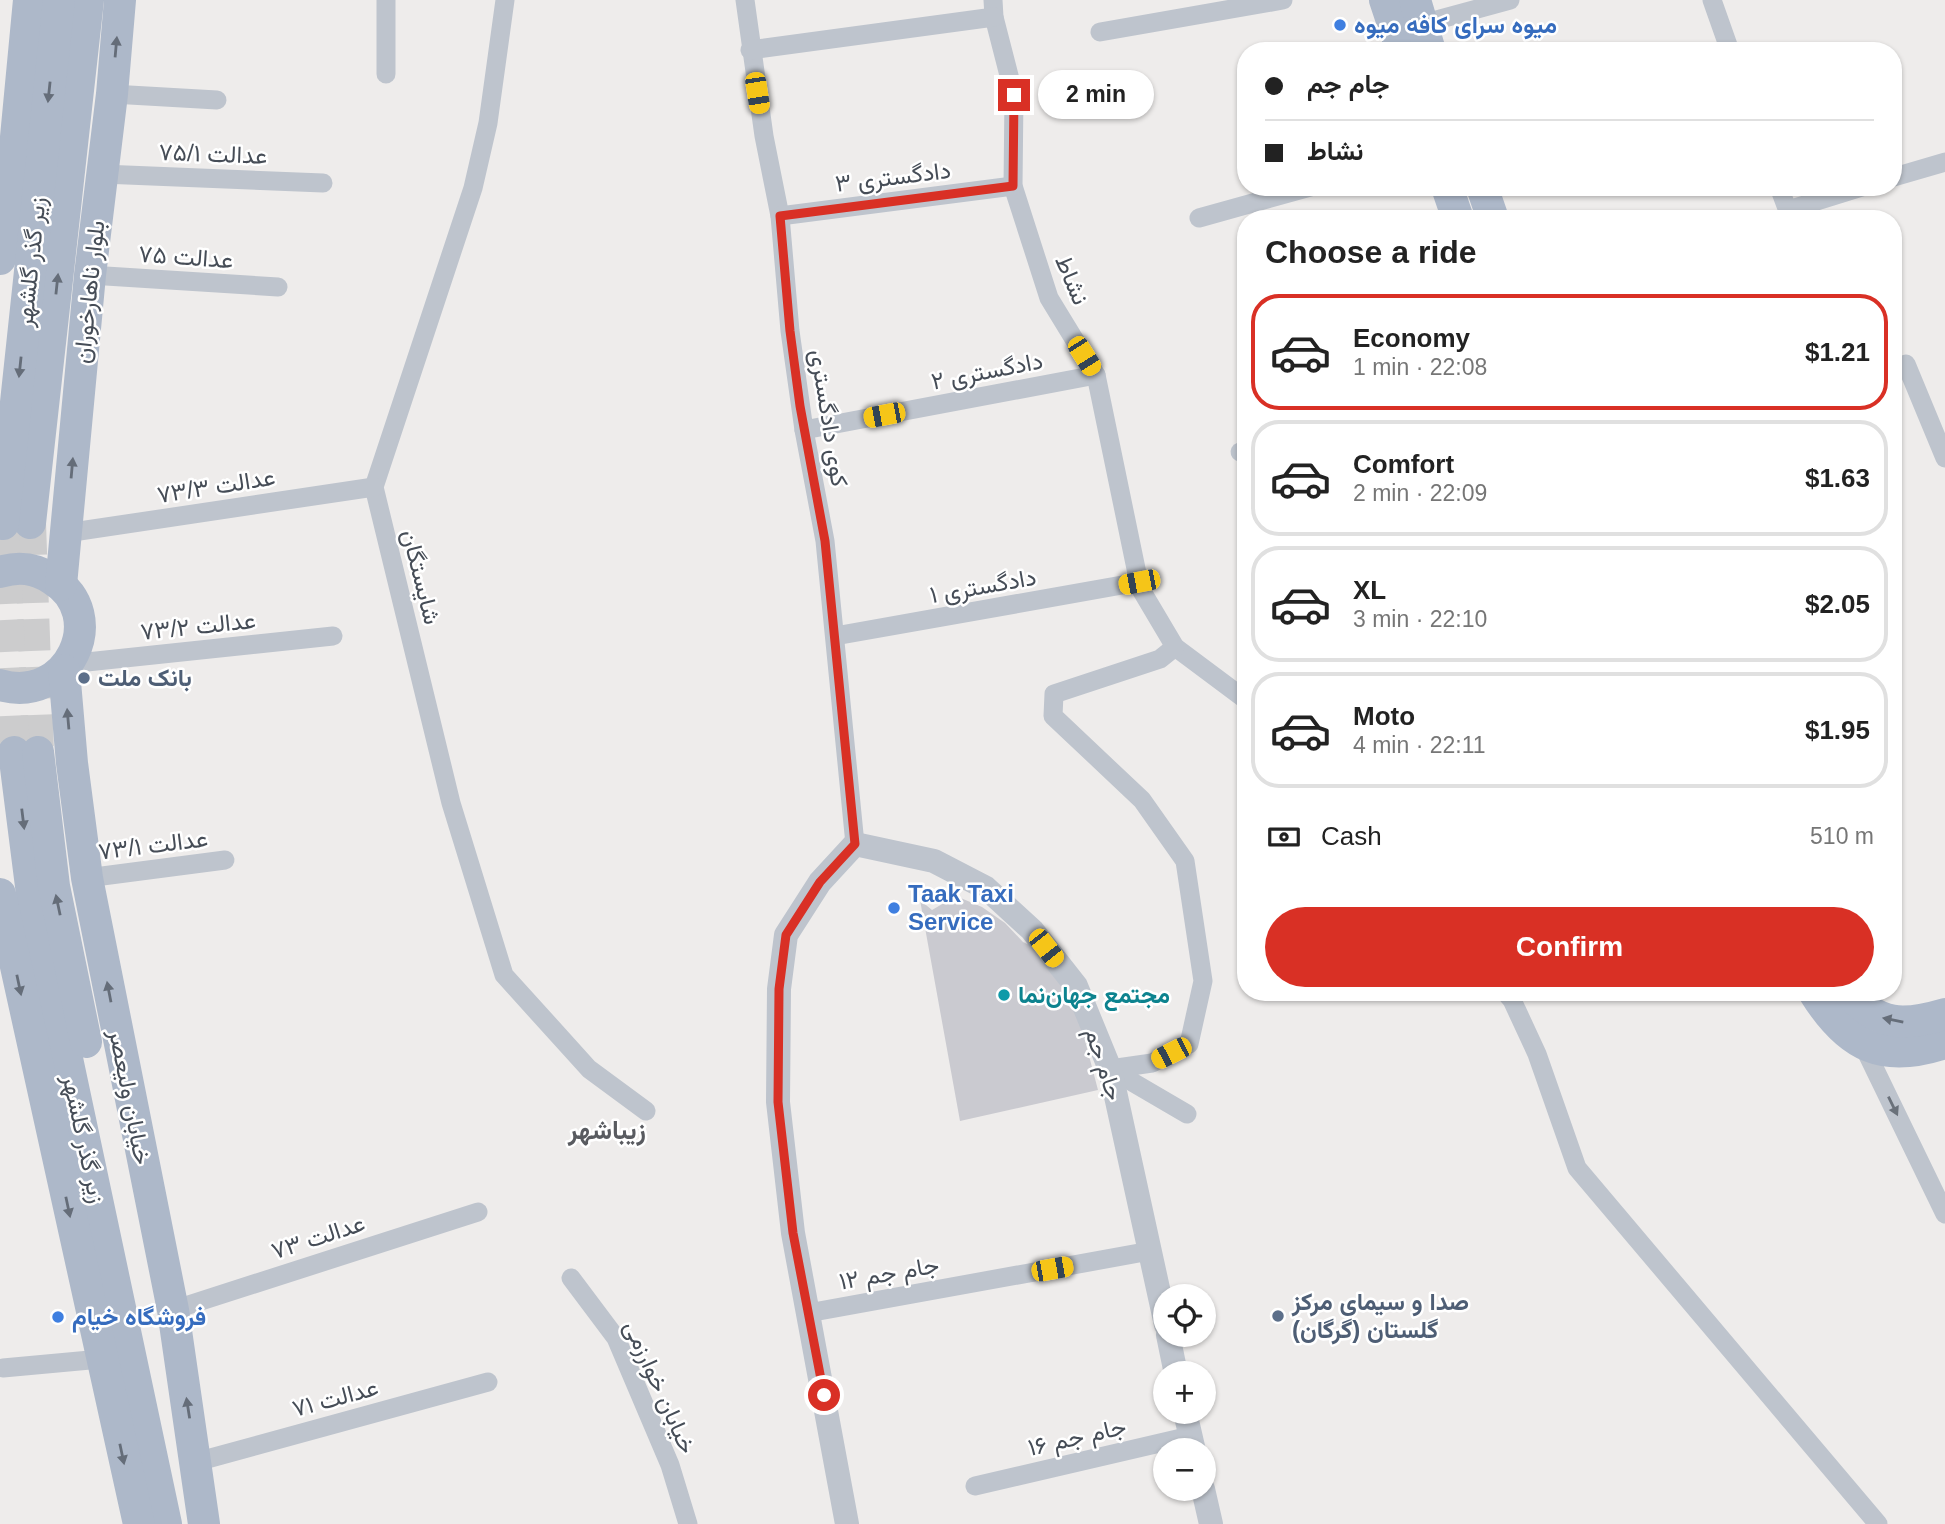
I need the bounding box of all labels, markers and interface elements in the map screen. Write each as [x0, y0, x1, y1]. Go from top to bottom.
place label: میوه سرای کافه میوه [1354, 11, 1557, 40]
marker: میوه سرای کافه میوه [1332, 17, 1348, 33]
one-way arrow [111, 35, 122, 57]
text: جام جم [1307, 69, 1389, 99]
callout: 2 min [1038, 70, 1154, 119]
car [744, 71, 771, 115]
route end [998, 79, 1030, 111]
one-way arrow [44, 81, 55, 103]
text: 2 min [1066, 81, 1126, 107]
text: نشاط [1307, 136, 1364, 166]
street label: ۷۵/۱ عدالت [158, 138, 268, 169]
street label: دادگستری ۳ [833, 156, 953, 199]
street label: زیر گذر گلشهر [10, 196, 53, 329]
street label: بلوار ناهارخوران [68, 219, 111, 365]
text: Choose a ride [1265, 234, 1477, 270]
street label: ۷۵ عدالت [138, 240, 234, 273]
street label: نشاط [1050, 251, 1095, 309]
one-way arrow [51, 273, 62, 295]
icon: car [1269, 321, 1332, 384]
text: Economy [1353, 323, 1470, 353]
car [1064, 333, 1105, 379]
text: $1.21 [1805, 337, 1870, 367]
street label: دادگستری ۲ [929, 346, 1045, 397]
street label: کوی دادگستری [803, 347, 854, 489]
text: 1 min · 22:08 [1353, 354, 1487, 380]
one-way arrow [14, 356, 25, 378]
car [862, 401, 907, 429]
icon: car [1269, 447, 1332, 510]
text: Comfort [1353, 449, 1454, 479]
one-way arrow [67, 457, 78, 479]
street label: ۷۳/۳ عدالت [155, 463, 277, 508]
text: $1.63 [1805, 463, 1870, 493]
text: 2 min · 22:09 [1353, 480, 1487, 506]
street label: شایستگان [396, 527, 446, 627]
street label: دادگستری ۱ [928, 563, 1039, 610]
car [1117, 568, 1162, 596]
icon: car [1269, 573, 1332, 636]
text: XL [1353, 575, 1386, 605]
text: $2.05 [1805, 589, 1870, 619]
street label: عدالت ۷۳/۲ [139, 606, 257, 645]
text: 3 min · 22:10 [1353, 606, 1487, 632]
place label: بانک ملت [98, 664, 192, 692]
marker: بانک ملت [76, 670, 92, 686]
icon: car [1269, 699, 1332, 762]
text: Moto [1353, 701, 1415, 731]
one-way arrow [62, 707, 73, 729]
text: $1.95 [1805, 715, 1870, 745]
text: 4 min · 22:11 [1353, 732, 1486, 758]
one-way arrow [17, 808, 28, 830]
icon: cash [1265, 818, 1303, 856]
text: Cash [1321, 821, 1382, 851]
text: 510 m [1810, 823, 1874, 849]
street label: عدالت ۷۳/۱ [97, 824, 209, 865]
place label: Taak Taxi Service [908, 880, 1014, 935]
one-way arrow [52, 894, 63, 916]
marker: Taak Taxi Service [886, 900, 902, 916]
button: Confirm [1265, 907, 1874, 987]
car [1025, 925, 1068, 971]
one-way arrow [14, 974, 25, 996]
one-way arrow [104, 981, 115, 1003]
place label: مجتمع جهان‌نما [1018, 981, 1170, 1012]
marker: مجتمع جهان‌نما [996, 987, 1012, 1003]
one-way arrow [1881, 1014, 1903, 1025]
street label: جام جم [1077, 1024, 1129, 1104]
street label: خیابان ولیعصر [102, 1026, 157, 1167]
car [1148, 1034, 1195, 1072]
street label: زیر گذر گلشهر [56, 1071, 111, 1206]
one-way arrow [1887, 1096, 1899, 1116]
district label: زیباشهر [567, 1115, 646, 1146]
one-way arrow [63, 1196, 74, 1218]
street label: عدالت ۷۳ [268, 1209, 368, 1264]
street label: ۱۲ جام جم [837, 1250, 941, 1298]
car [1030, 1255, 1075, 1283]
map controls [1153, 1284, 1216, 1501]
button: locate [1153, 1284, 1216, 1347]
place label: صدا و سیمای مرکز گلستان (گرگان) [1291, 1288, 1469, 1345]
place label: فروشگاه خیام [72, 1303, 206, 1333]
marker: صدا و سیمای مرکز گلستان (گرگان) [1270, 1308, 1286, 1324]
marker: فروشگاه خیام [50, 1309, 66, 1325]
street label: خیابان خوارزمی [617, 1316, 702, 1458]
button: + [1153, 1361, 1216, 1424]
street label: عدالت ۷۱ [289, 1373, 381, 1422]
route start [808, 1379, 840, 1411]
one-way arrow [182, 1397, 193, 1419]
street label: ۱۶ جام جم [1025, 1412, 1129, 1464]
button: − [1153, 1438, 1216, 1501]
one-way arrow [116, 1443, 127, 1465]

